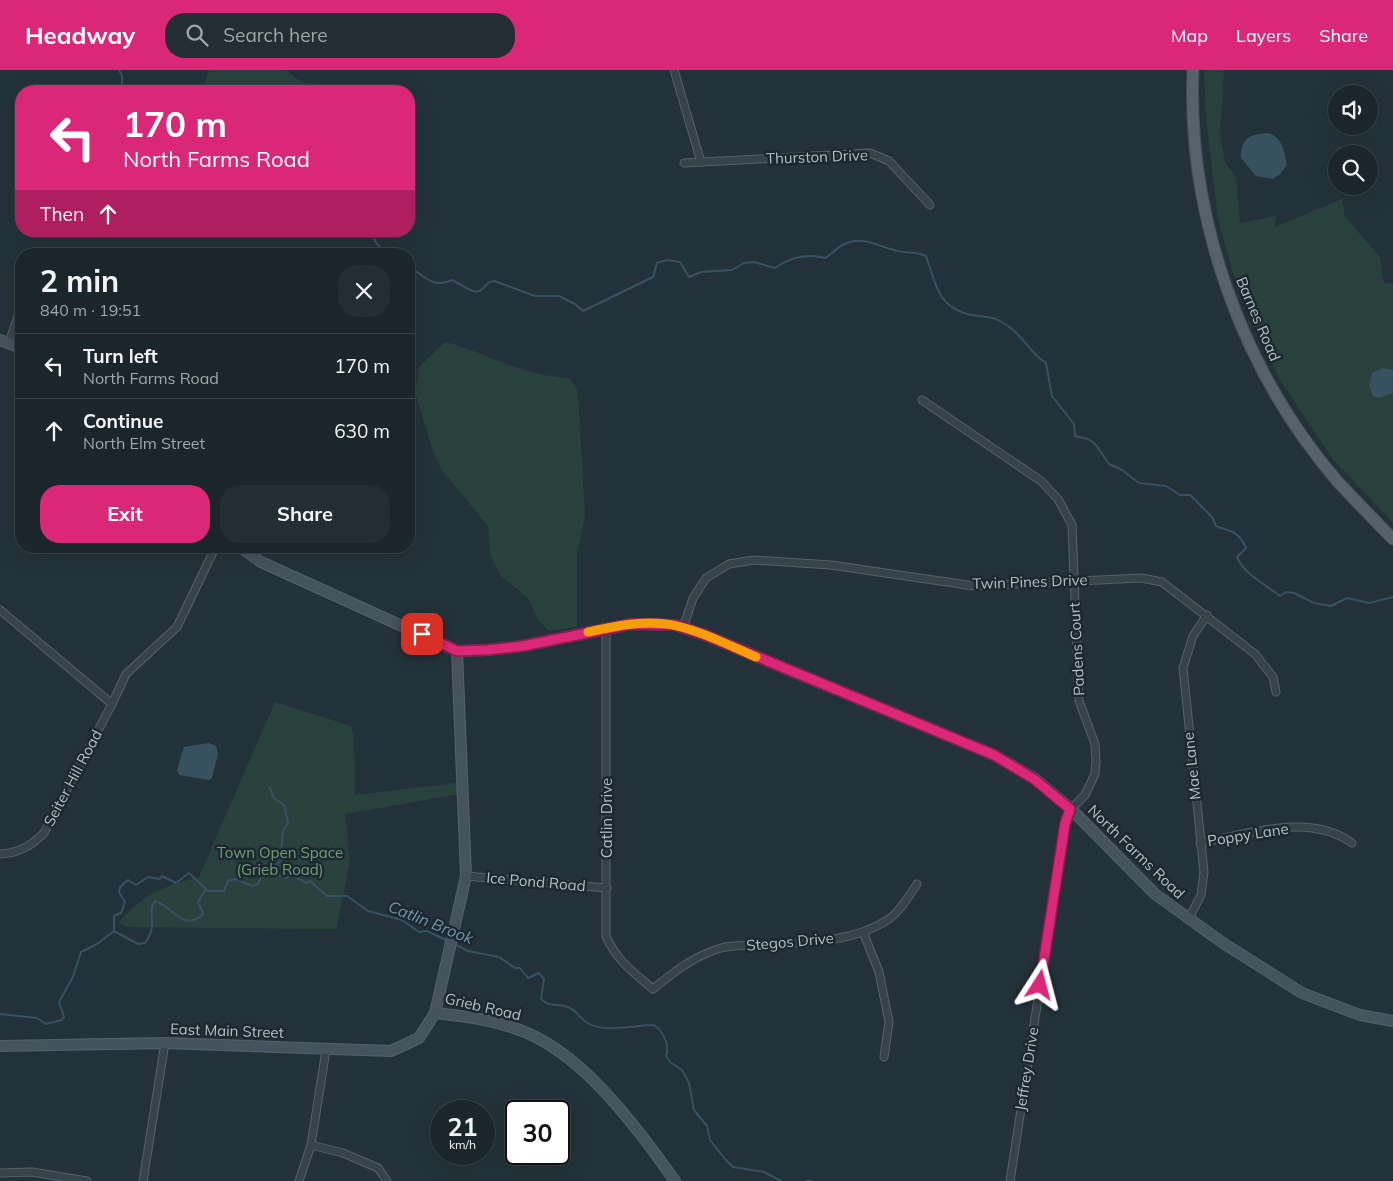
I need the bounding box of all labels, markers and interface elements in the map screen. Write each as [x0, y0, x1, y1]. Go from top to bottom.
search box [165, 13, 515, 58]
text: Headway [25, 20, 135, 50]
icon: search [183, 21, 211, 49]
text: Search here [223, 23, 328, 47]
text: Map [1171, 24, 1208, 47]
text: Layers [1236, 24, 1291, 47]
text: Share [1319, 24, 1368, 47]
map controls [1328, 85, 1378, 195]
button: sound [1328, 85, 1378, 135]
text: 170 m [123, 102, 227, 146]
icon: left [40, 105, 105, 170]
text: North Farms Road [123, 145, 310, 173]
street label: Thurston Drive [766, 145, 868, 168]
button: search [1328, 145, 1378, 195]
icon: ahead [94, 200, 122, 228]
text: Then [40, 202, 84, 226]
text: 2 min [40, 262, 119, 300]
button: close [338, 265, 390, 317]
street label: Barnes Road [1232, 274, 1285, 364]
text: 840 m · 19:51 [40, 300, 141, 320]
text: Turn left [83, 344, 158, 368]
icon: left [40, 352, 68, 380]
text: 170 m [334, 354, 390, 378]
text: North Farms Road [83, 368, 219, 388]
text: Continue [83, 409, 163, 433]
icon: ahead [40, 417, 68, 445]
text: 630 m [334, 419, 390, 443]
text: North Elm Street [83, 433, 205, 453]
button: Exit [40, 485, 210, 543]
button: Share [220, 485, 390, 543]
street label: Twin Pines Drive [972, 570, 1088, 593]
street label: Padens Court [1065, 602, 1088, 696]
pin [401, 613, 443, 655]
icon: arrive [408, 620, 436, 648]
street label: Seiter Hill Road [39, 726, 106, 829]
street label: Mae Lane [1178, 731, 1205, 801]
street label: Catlin Drive [597, 778, 616, 858]
street label: North Farms Road [1084, 801, 1189, 903]
street label: Poppy Lane [1206, 819, 1290, 850]
park label: Town Open Space (Grieb Road) [217, 843, 343, 879]
street label: Ice Pond Road [486, 868, 587, 895]
water label: Catlin Brook [385, 896, 477, 948]
street label: Stegos Drive [745, 928, 835, 955]
position arrow [1013, 958, 1065, 1010]
street label: Grieb Road [443, 989, 523, 1025]
street label: East Main Street [170, 1019, 284, 1042]
street label: Jeffrey Drive [1011, 1026, 1042, 1112]
speed limit sign: 30 [505, 1100, 570, 1165]
text: 21 [447, 1111, 478, 1142]
text: km/h [449, 1137, 476, 1152]

